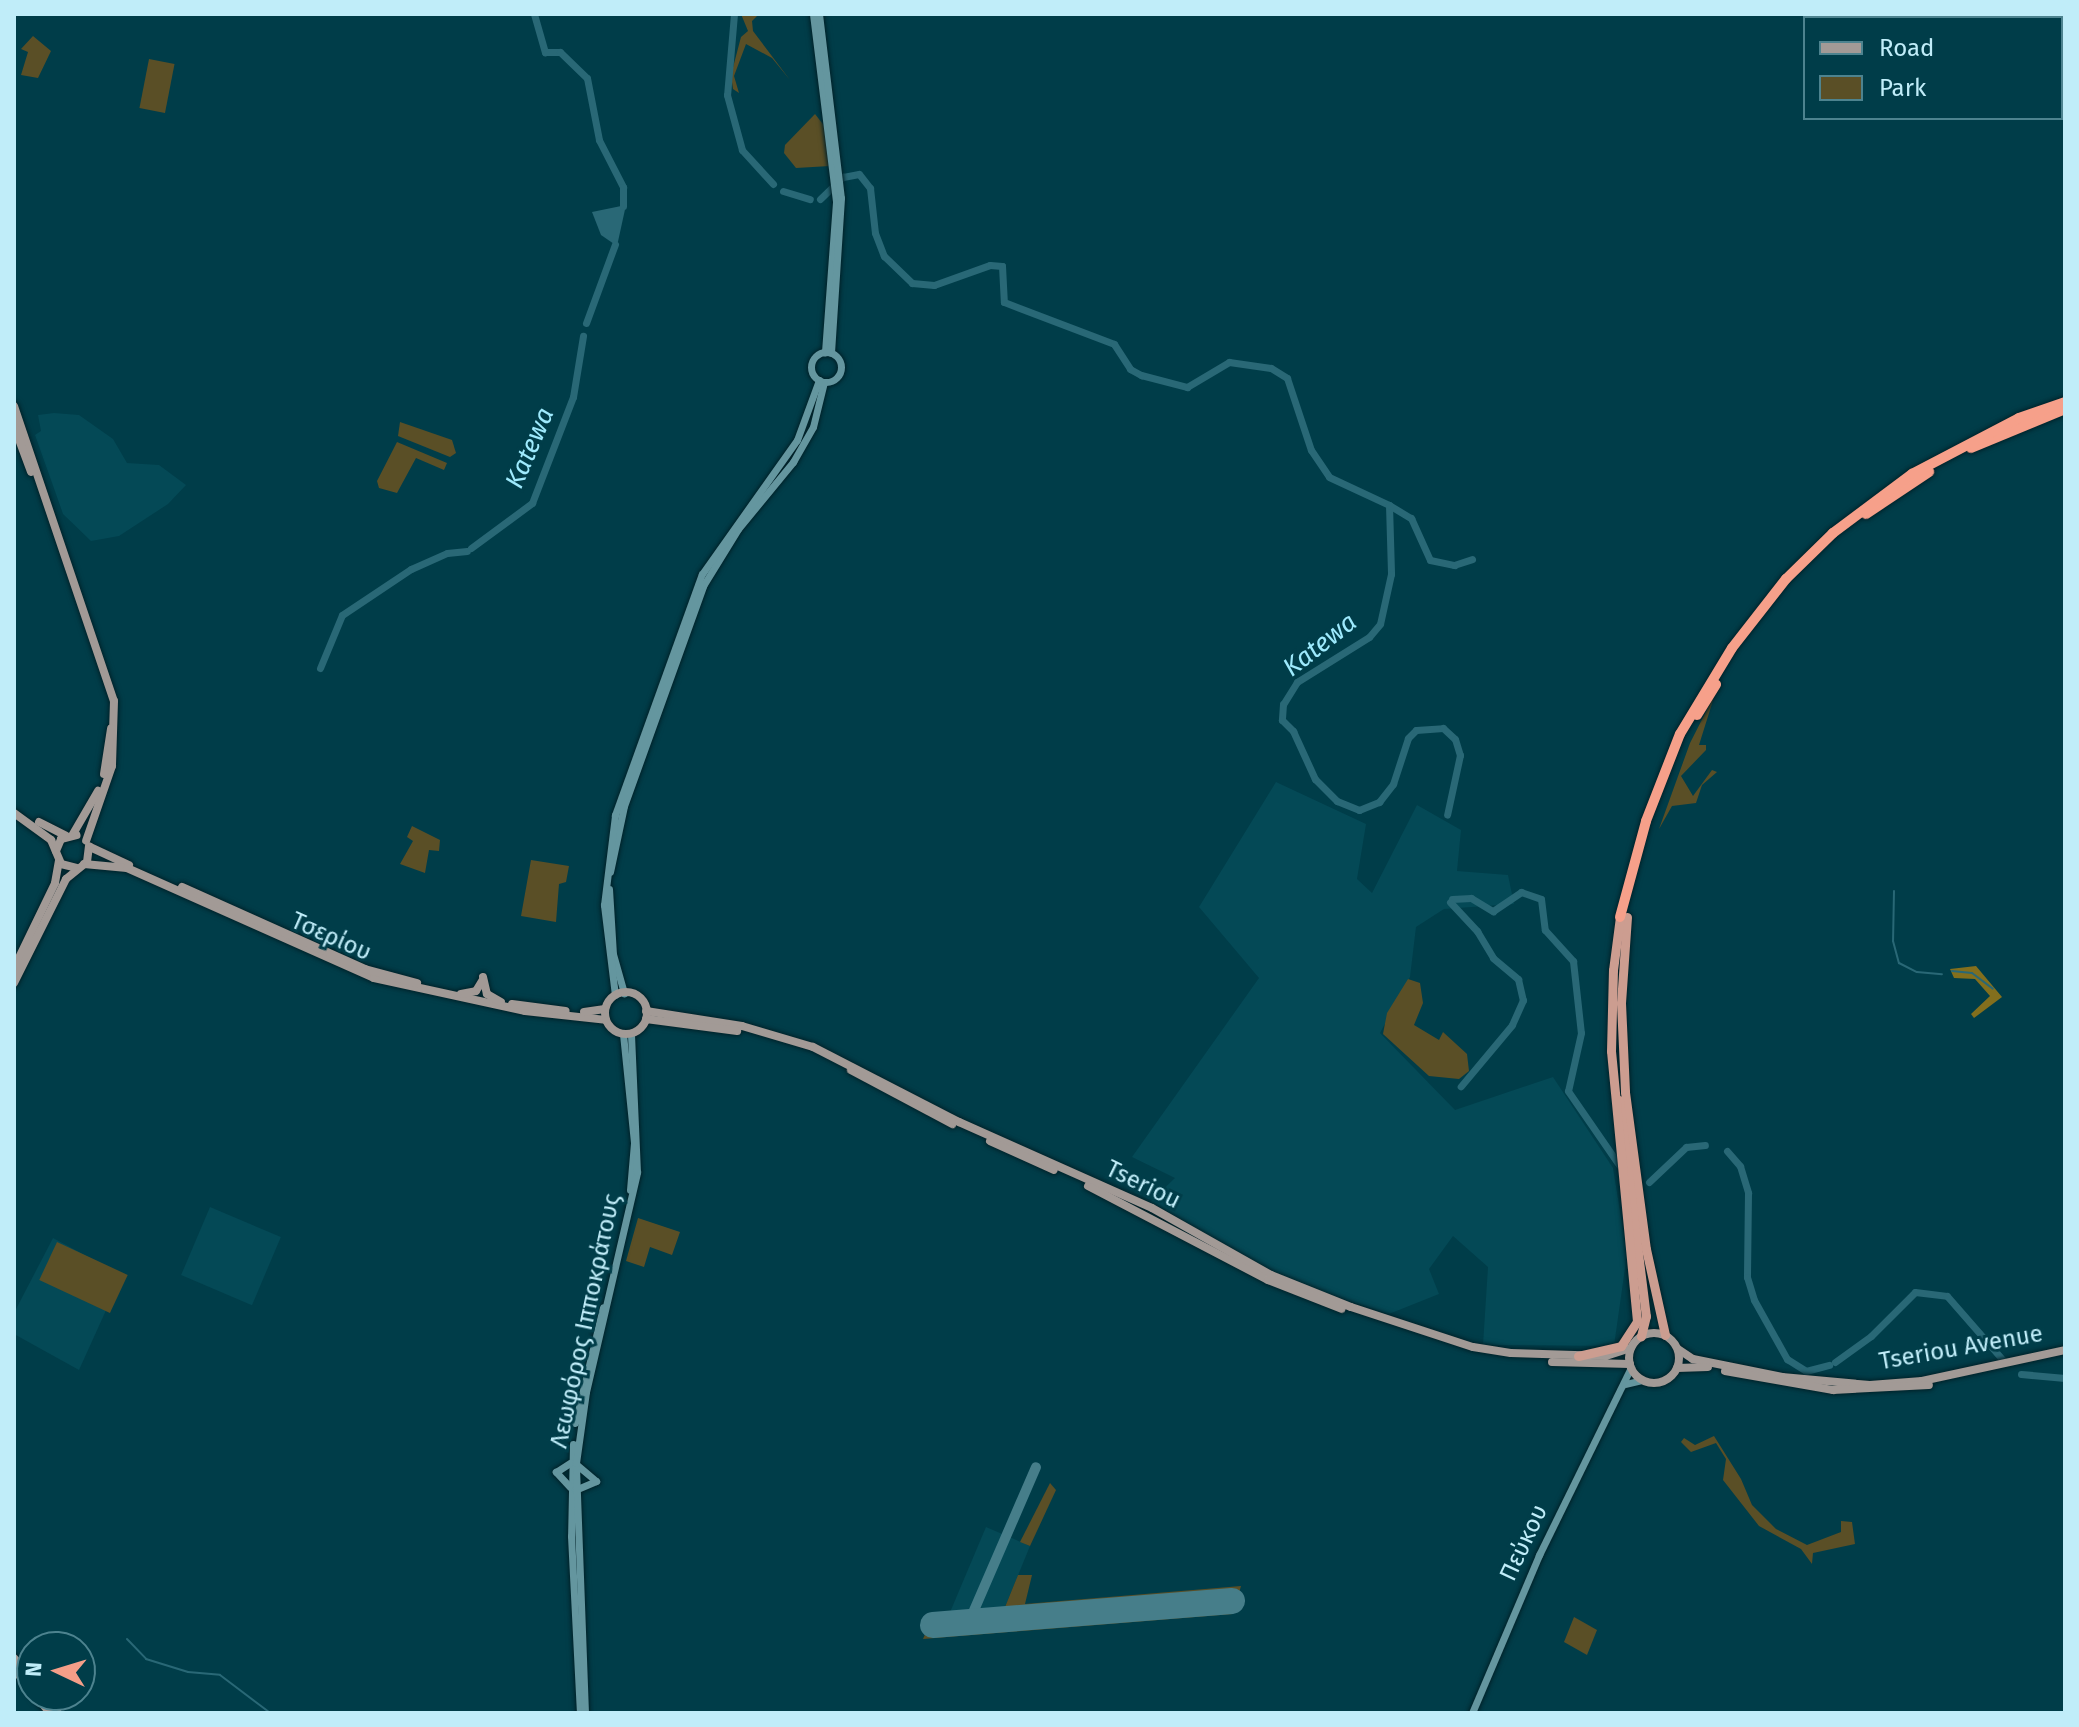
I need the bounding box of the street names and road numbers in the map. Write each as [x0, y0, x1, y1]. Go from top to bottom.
street label: Τσερίου [286, 907, 376, 967]
street label: Tseriou [1101, 1155, 1185, 1215]
street label: Λεωφόρος Ιπποκράτους [545, 1191, 627, 1451]
street label: Tseriou Avenue [1877, 1319, 2045, 1377]
street label: Πεύκου [1494, 1500, 1554, 1586]

